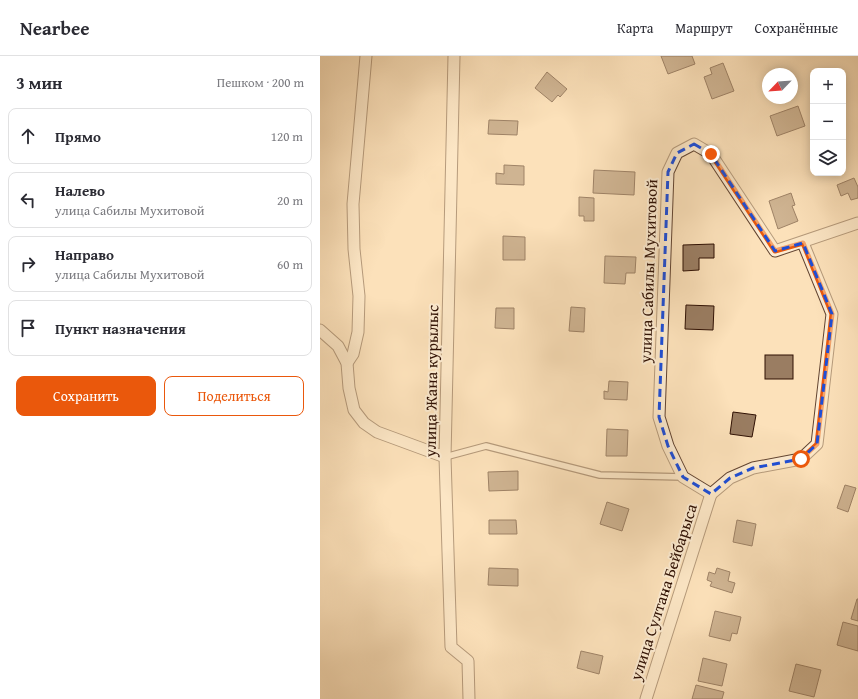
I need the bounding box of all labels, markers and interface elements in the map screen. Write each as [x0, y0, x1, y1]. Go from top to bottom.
text: Nearbee [20, 14, 90, 42]
text: Карта [617, 18, 653, 38]
text: Маршрут [675, 18, 733, 38]
text: Сохранённые [755, 18, 838, 38]
north arrow [762, 68, 798, 104]
map controls [810, 68, 846, 176]
button: + [810, 68, 846, 104]
text: 3 мин [16, 70, 62, 95]
text: Пешком · 200 m [217, 73, 304, 92]
button: − [810, 104, 846, 140]
icon: ahead [17, 125, 39, 147]
text: Прямо [55, 126, 101, 147]
text: 120 m [271, 127, 303, 146]
button: layers [810, 140, 846, 176]
route end [702, 145, 720, 163]
street label: улица Сабилы Мухитовой [633, 178, 663, 364]
text: Налево [55, 180, 105, 201]
icon: left [17, 189, 39, 211]
text: 20 m [277, 191, 303, 210]
text: улица Сабилы Мухитовой [55, 201, 205, 220]
text: Направо [55, 244, 114, 265]
icon: right [17, 253, 39, 275]
text: 60 m [277, 255, 303, 274]
text: улица Сабилы Мухитовой [55, 265, 205, 284]
street label: улица Жана курылыс [418, 305, 444, 458]
icon: arrive [17, 317, 39, 339]
text: Пункт назначения [55, 318, 186, 339]
button: Сохранить [16, 376, 156, 416]
button: Поделиться [164, 376, 304, 416]
route start [792, 450, 810, 468]
street label: улица Султана Бейбарыса [623, 500, 703, 684]

